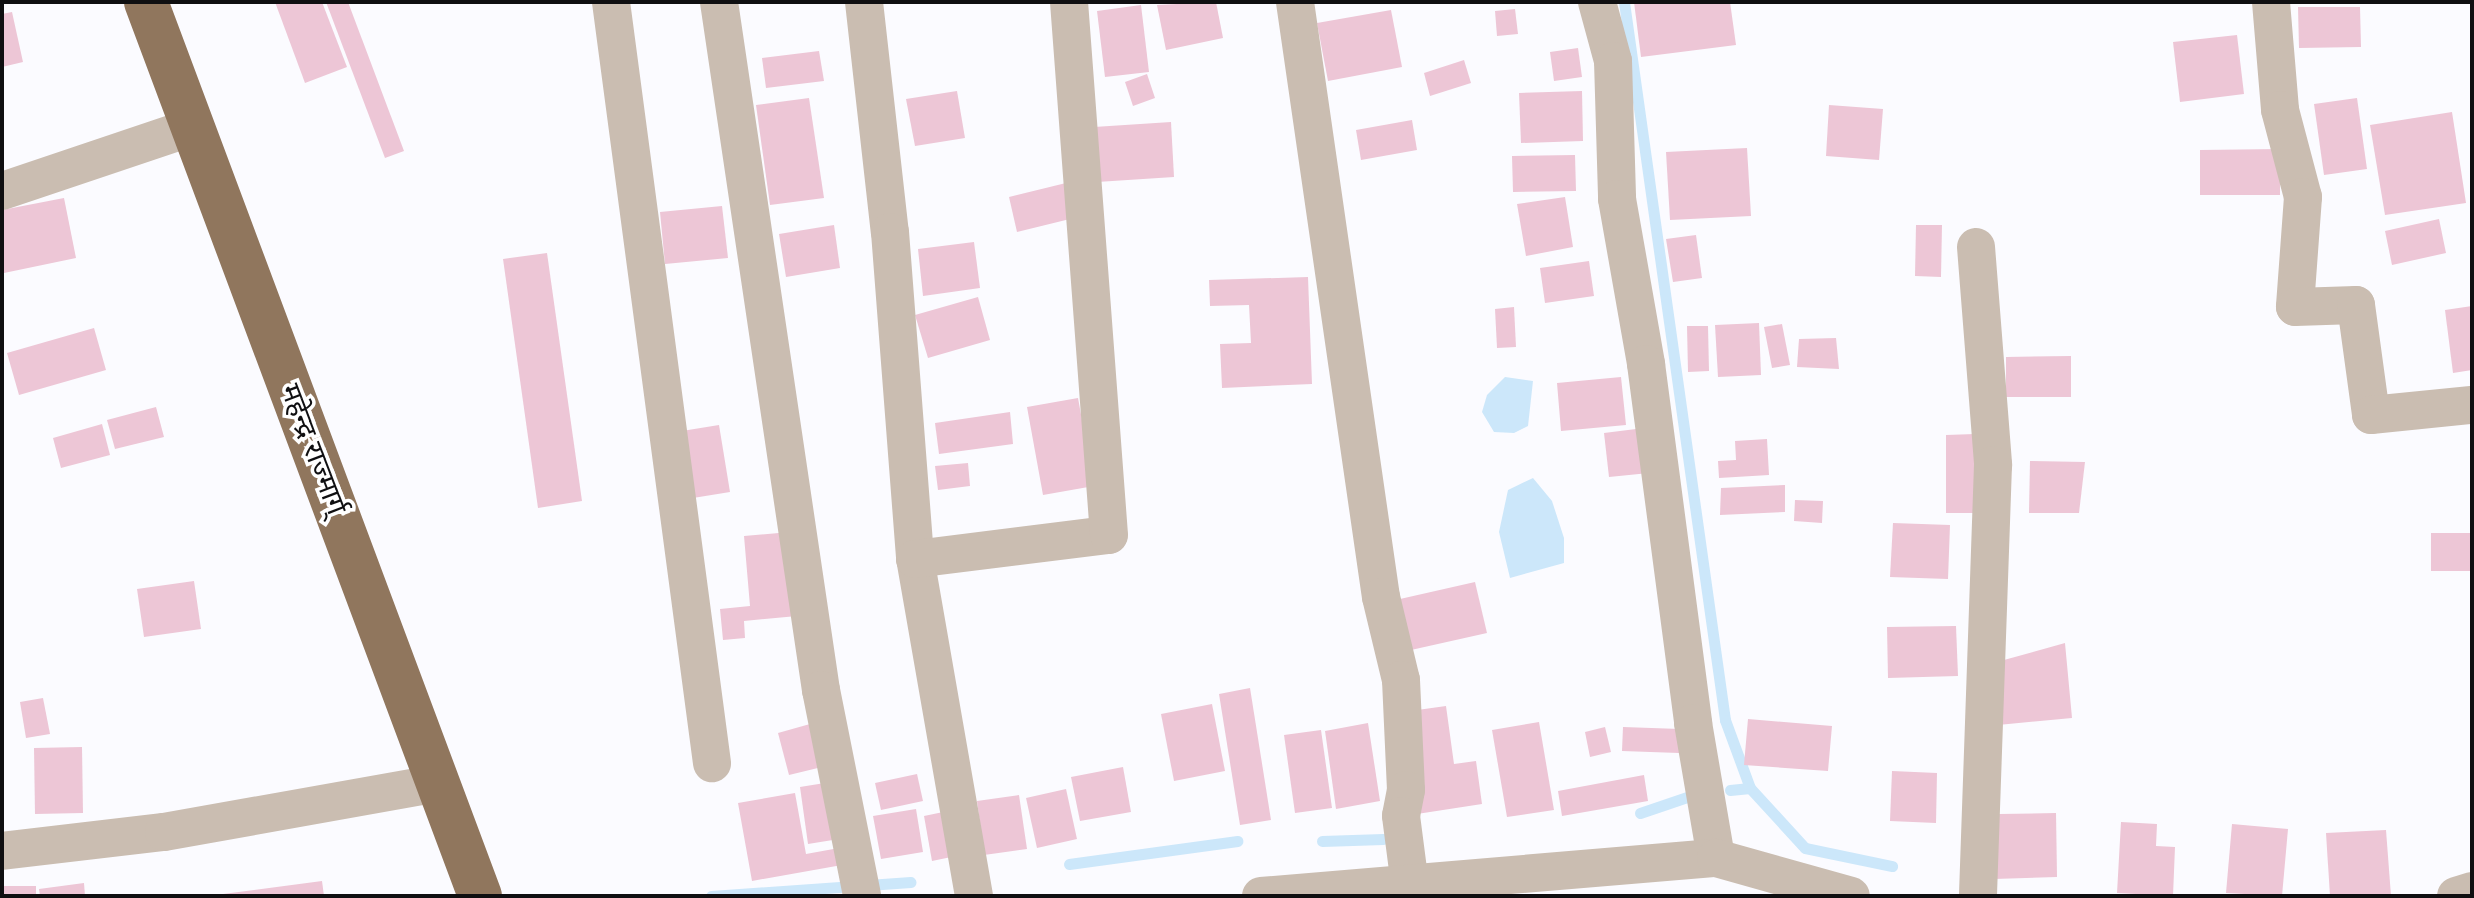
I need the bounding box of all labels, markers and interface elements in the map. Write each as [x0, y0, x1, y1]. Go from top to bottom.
street label: महेन्द्र राज्मार्ग् [274, 379, 354, 519]

